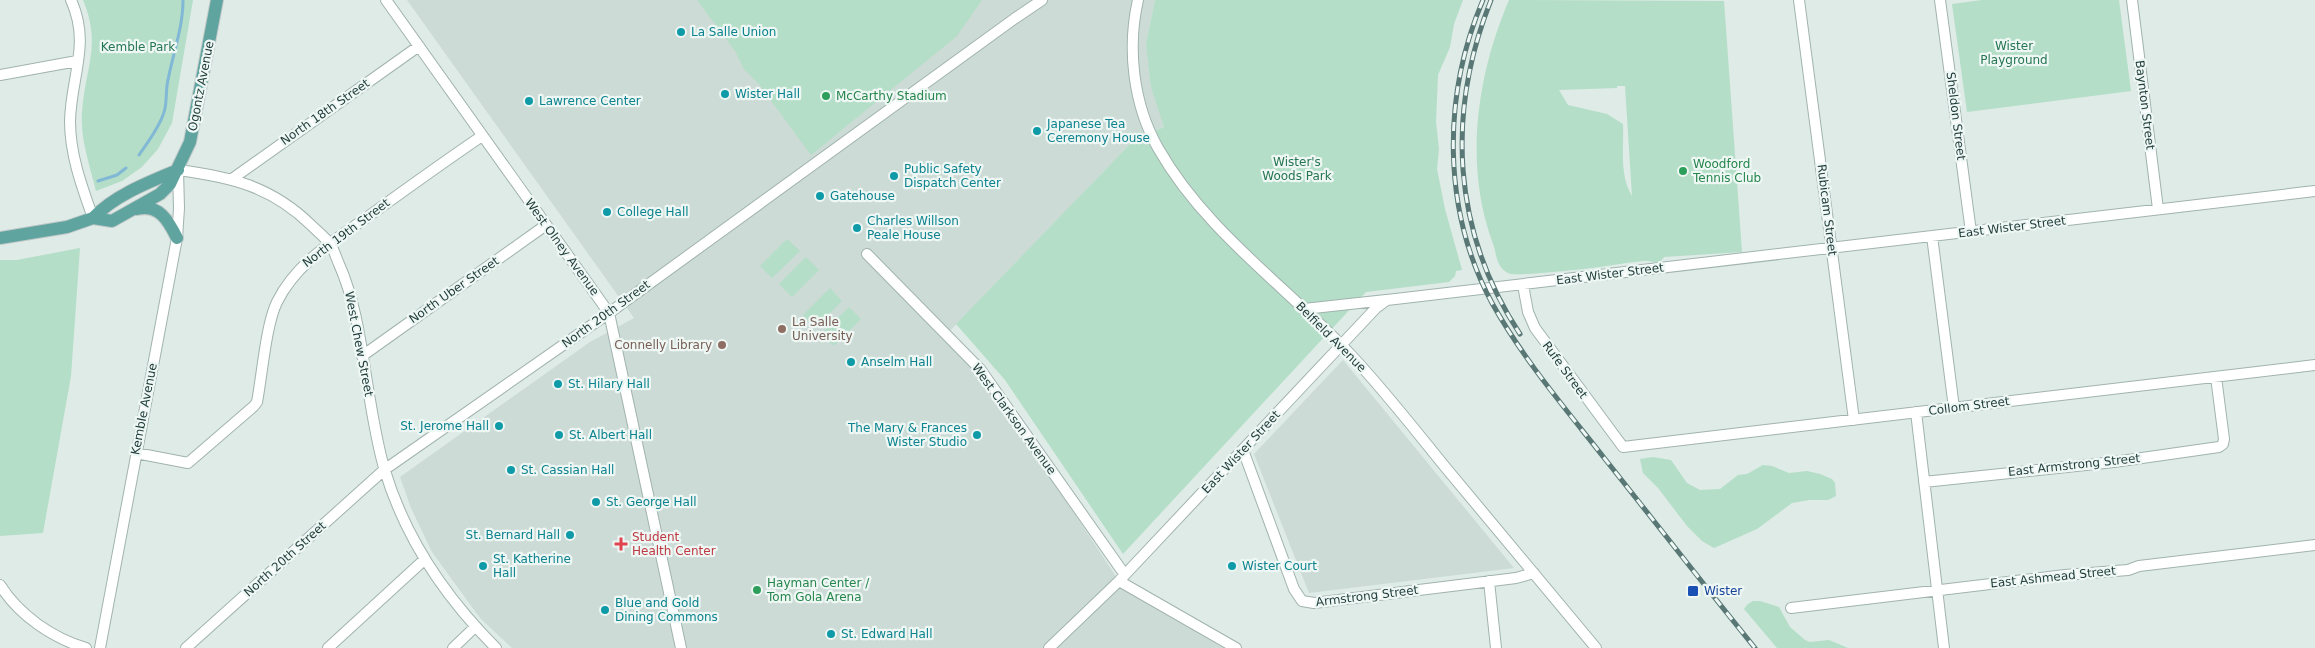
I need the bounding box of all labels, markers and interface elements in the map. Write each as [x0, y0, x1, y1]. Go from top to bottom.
place label: La Salle Union [691, 25, 776, 39]
marker: La Salle Union [675, 26, 687, 38]
park label: Wister Playground [1980, 39, 2048, 67]
park label: Kemble Park [101, 40, 175, 54]
street label: Ogontz Avenue [185, 40, 217, 132]
street label: Baynton Street [2133, 59, 2157, 151]
street label: Sheldon Street [1944, 71, 1968, 161]
street label: North 18th Street [278, 76, 372, 148]
place label: Wister Hall [735, 87, 800, 101]
marker: Wister Hall [719, 88, 731, 100]
place label: McCarthy Stadium [836, 89, 947, 103]
marker: McCarthy Stadium [820, 90, 832, 102]
place label: Lawrence Center [539, 94, 641, 108]
marker: Lawrence Center [523, 95, 535, 107]
place label: Japanese Tea Ceremony House [1046, 117, 1150, 145]
marker: Japanese Tea Ceremony House [1031, 125, 1043, 137]
park label: Wister's Woods Park [1262, 155, 1332, 183]
place label: Woodford Tennis Club [1692, 157, 1761, 185]
place label: Public Safety Dispatch Center [904, 162, 1001, 190]
street label: Rubicam Street [1814, 163, 1840, 257]
marker: Woodford Tennis Club [1677, 165, 1689, 177]
marker: Public Safety Dispatch Center [888, 170, 900, 182]
place label: Gatehouse [830, 189, 895, 203]
marker: Gatehouse [814, 190, 826, 202]
street label: North 19th Street [300, 196, 392, 270]
street label: West Olney Avenue [522, 196, 602, 298]
place label: College Hall [617, 205, 689, 219]
marker: College Hall [601, 206, 613, 218]
street label: East Wister Street [1957, 213, 2067, 241]
place label: Charles Willson Peale House [867, 214, 959, 242]
marker: Charles Willson Peale House [851, 222, 863, 234]
street label: North Uber Street [406, 254, 502, 326]
street label: East Wister Street [1555, 260, 1665, 288]
street label: North 20th Street [559, 277, 653, 351]
street label: West Chew Street [342, 290, 376, 398]
street label: Belfield Avenue [1293, 299, 1369, 375]
place label: La Salle University [792, 315, 853, 343]
marker: La Salle University [776, 323, 788, 335]
place label: Connelly Library [614, 338, 712, 352]
marker: Connelly Library [716, 339, 728, 351]
street label: Rufe Street [1540, 339, 1591, 402]
place label: Anselm Hall [861, 355, 932, 369]
marker: Anselm Hall [845, 356, 857, 368]
street label: West Clarkson Avenue [969, 361, 1059, 477]
street label: Kemble Avenue [128, 362, 160, 456]
place label: St. Hilary Hall [568, 377, 650, 391]
marker: St. Hilary Hall [552, 378, 564, 390]
street label: Collom Street [1928, 394, 2011, 418]
street label: East Wister Street [1199, 407, 1283, 496]
place label: St. Jerome Hall [400, 419, 489, 433]
marker: St. Jerome Hall [493, 420, 505, 432]
place label: The Mary & Frances Wister Studio [847, 421, 967, 449]
place label: St. Albert Hall [569, 428, 652, 442]
marker: St. Albert Hall [553, 429, 565, 441]
marker: The Mary & Frances Wister Studio [971, 429, 983, 441]
street label: East Armstrong Street [2007, 451, 2141, 479]
place label: St. Cassian Hall [521, 463, 614, 477]
marker: St. Cassian Hall [505, 464, 517, 476]
place label: St. George Hall [606, 495, 697, 509]
marker: St. George Hall [590, 496, 602, 508]
street label: North 20th Street [241, 518, 329, 599]
place label: St. Bernard Hall [466, 528, 560, 542]
marker: St. Bernard Hall [564, 529, 576, 541]
place label: Student Health Center [632, 530, 716, 558]
marker: Student Health Center [614, 537, 628, 551]
place label: St. Katherine Hall [493, 552, 571, 580]
place label: Wister Court [1242, 559, 1317, 573]
marker: St. Katherine Hall [477, 560, 489, 572]
marker: Wister Court [1226, 560, 1238, 572]
street label: East Ashmead Street [1990, 563, 2117, 591]
place label: Hayman Center / Tom Gola Arena [766, 576, 870, 604]
street label: Armstrong Street [1315, 583, 1419, 609]
marker: Hayman Center / Tom Gola Arena [751, 584, 763, 596]
marker: Wister [1686, 584, 1700, 598]
place label: Wister [1704, 584, 1742, 598]
place label: Blue and Gold Dining Commons [615, 596, 718, 624]
marker: Blue and Gold Dining Commons [599, 604, 611, 616]
place label: St. Edward Hall [841, 627, 933, 641]
marker: St. Edward Hall [825, 628, 837, 640]

